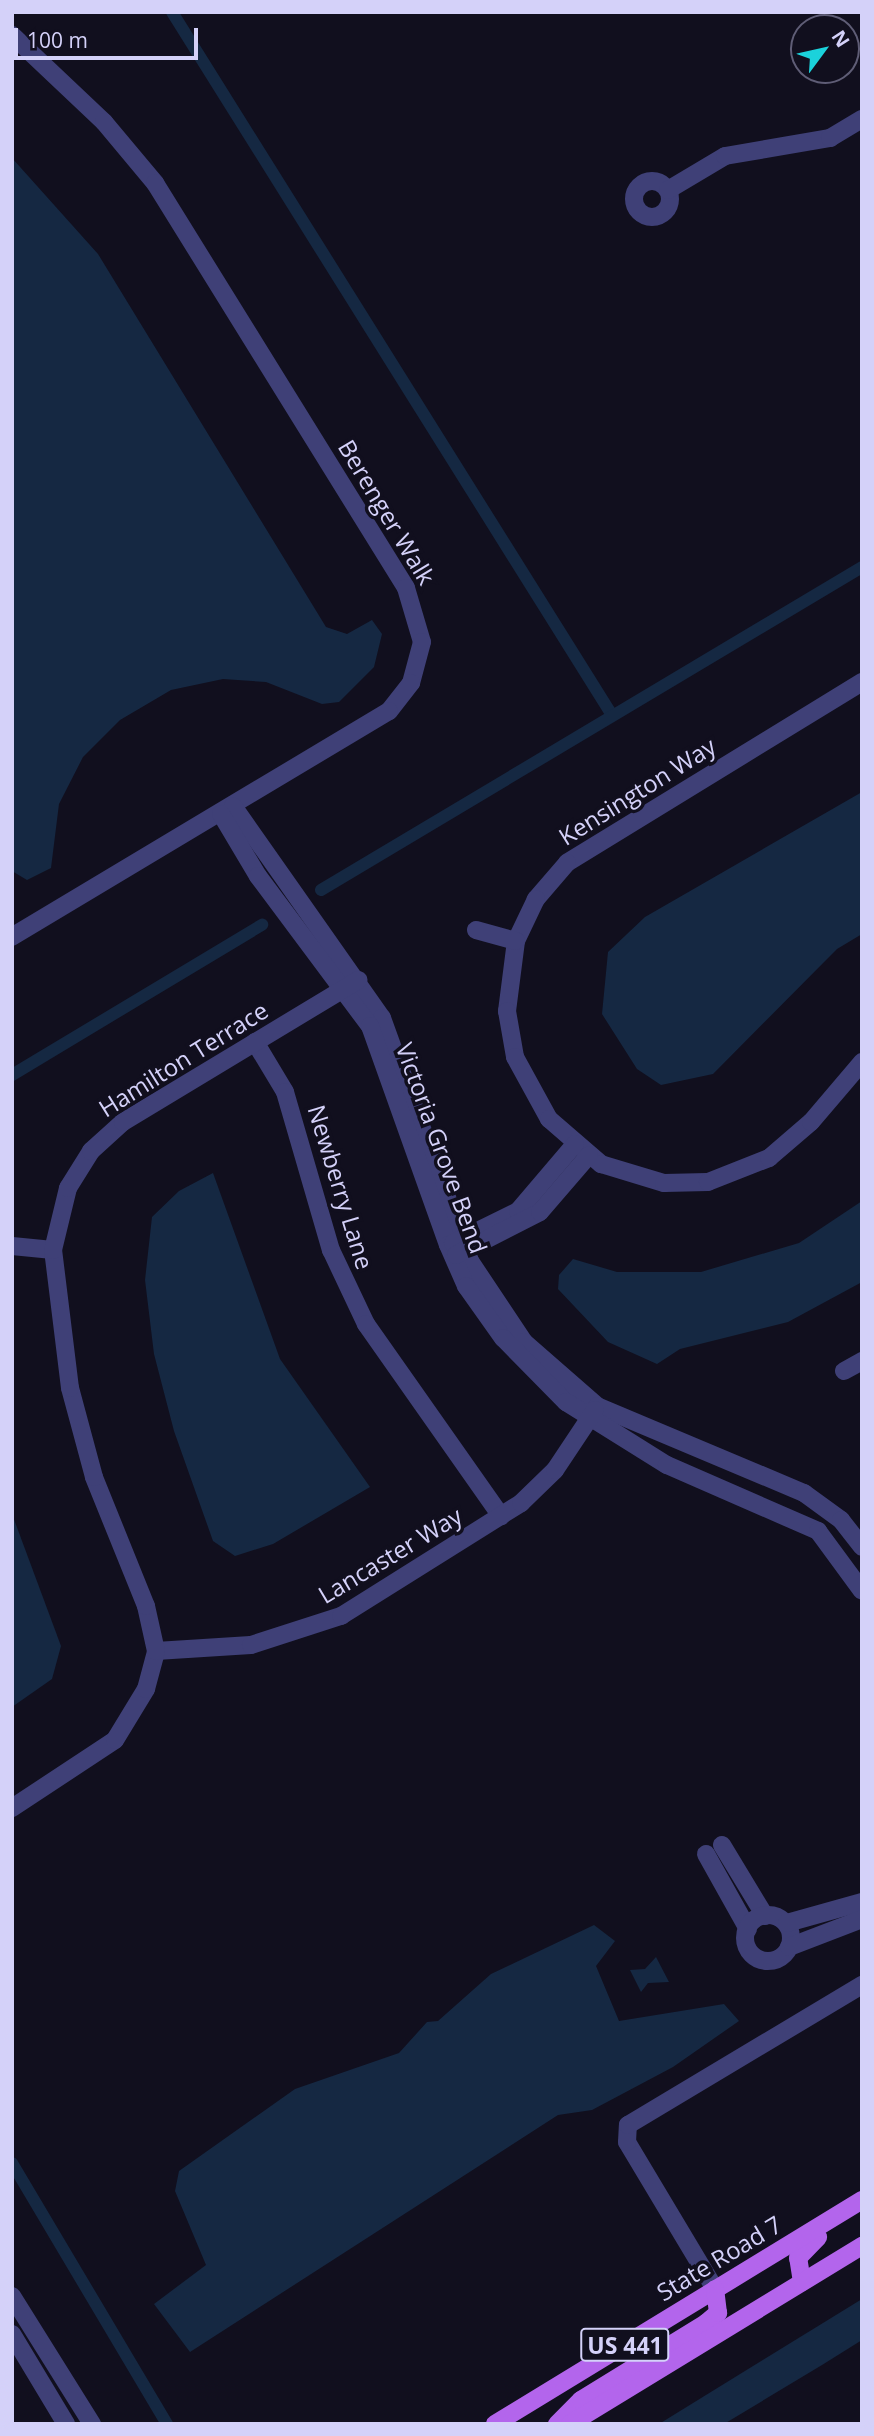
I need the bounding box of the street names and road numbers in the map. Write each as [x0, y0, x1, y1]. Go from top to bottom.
street label: Berenger Walk [333, 434, 441, 590]
street label: Kensington Way [553, 731, 721, 851]
street label: Hamilton Terrace [93, 995, 273, 1123]
street label: Victoria Grove Bend [390, 1039, 494, 1257]
street label: Newberry Lane [302, 1101, 380, 1273]
street label: Lancaster Way [313, 1501, 467, 1609]
street label: State Road 7 [651, 2209, 787, 2307]
road number: US 441 [580, 2326, 670, 2364]

